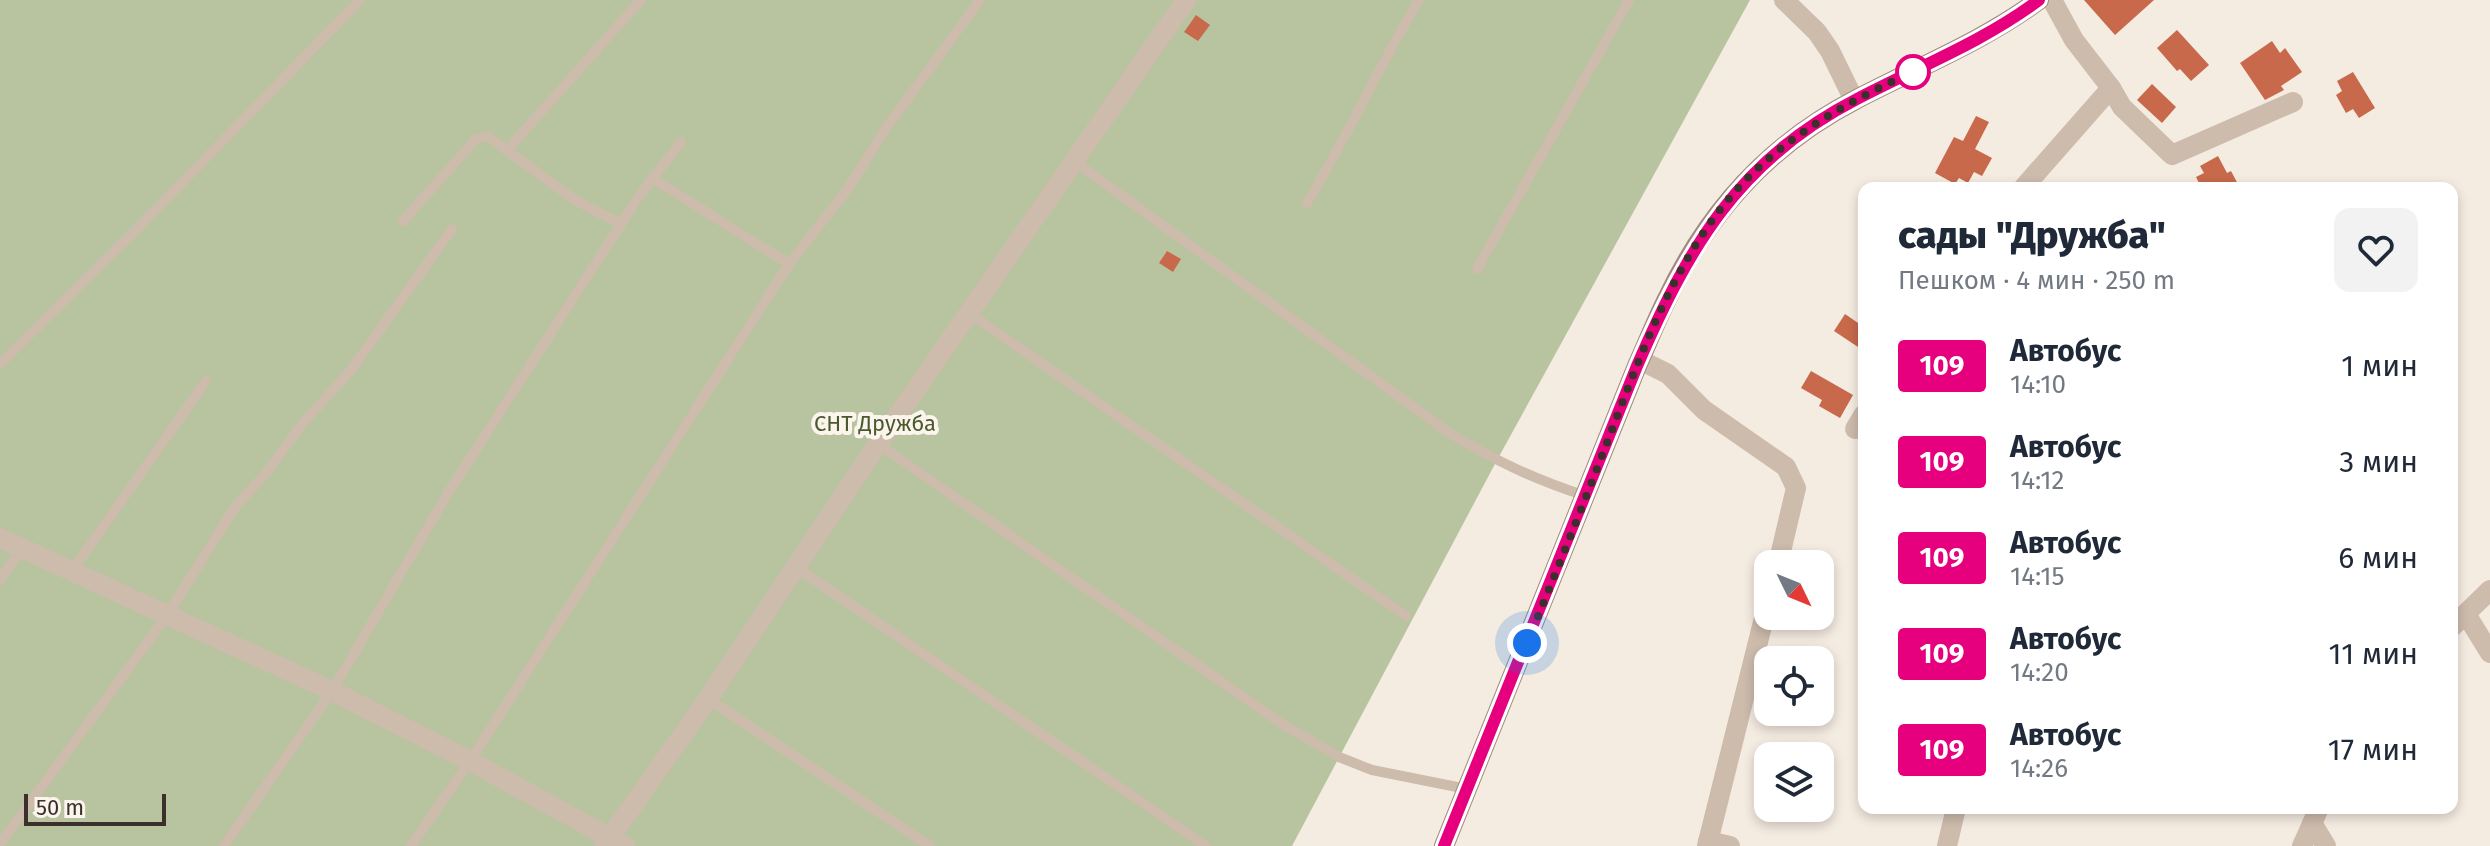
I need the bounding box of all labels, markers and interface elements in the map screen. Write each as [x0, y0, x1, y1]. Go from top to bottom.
unlabelled marker [1896, 55, 1930, 89]
button: heart [2334, 208, 2418, 292]
text: сады "Дружба" [1898, 212, 2166, 258]
text: Пешком · 4 мин · 250 m [1898, 265, 2175, 296]
text: Автобус [2010, 333, 2121, 369]
text: 1 мин [2341, 348, 2418, 384]
text: 109 [1920, 349, 1964, 382]
text: 14:10 [2010, 369, 2066, 400]
park label: СНТ Дружба [814, 410, 936, 437]
text: Автобус [2010, 429, 2121, 465]
text: 3 мин [2339, 444, 2418, 480]
text: 109 [1920, 445, 1964, 478]
text: 14:12 [2010, 465, 2064, 496]
text: Автобус [2010, 525, 2121, 561]
text: 6 мин [2338, 540, 2418, 576]
text: 109 [1920, 541, 1964, 574]
north arrow [1754, 550, 1834, 630]
map controls [1754, 550, 1834, 822]
text: 14:15 [2010, 561, 2065, 592]
text: Автобус [2010, 621, 2121, 657]
your location [1507, 623, 1547, 663]
text: 11 мин [2329, 636, 2418, 672]
text: 109 [1920, 637, 1964, 670]
button: locate [1754, 646, 1834, 726]
text: 14:20 [2010, 657, 2069, 688]
text: Автобус [2010, 717, 2121, 753]
text: 17 мин [2328, 732, 2418, 768]
text: 109 [1920, 733, 1964, 766]
button: layers [1754, 742, 1834, 822]
text: 14:26 [2010, 753, 2068, 784]
scale bar [24, 790, 166, 826]
text: 50 m [36, 794, 84, 821]

